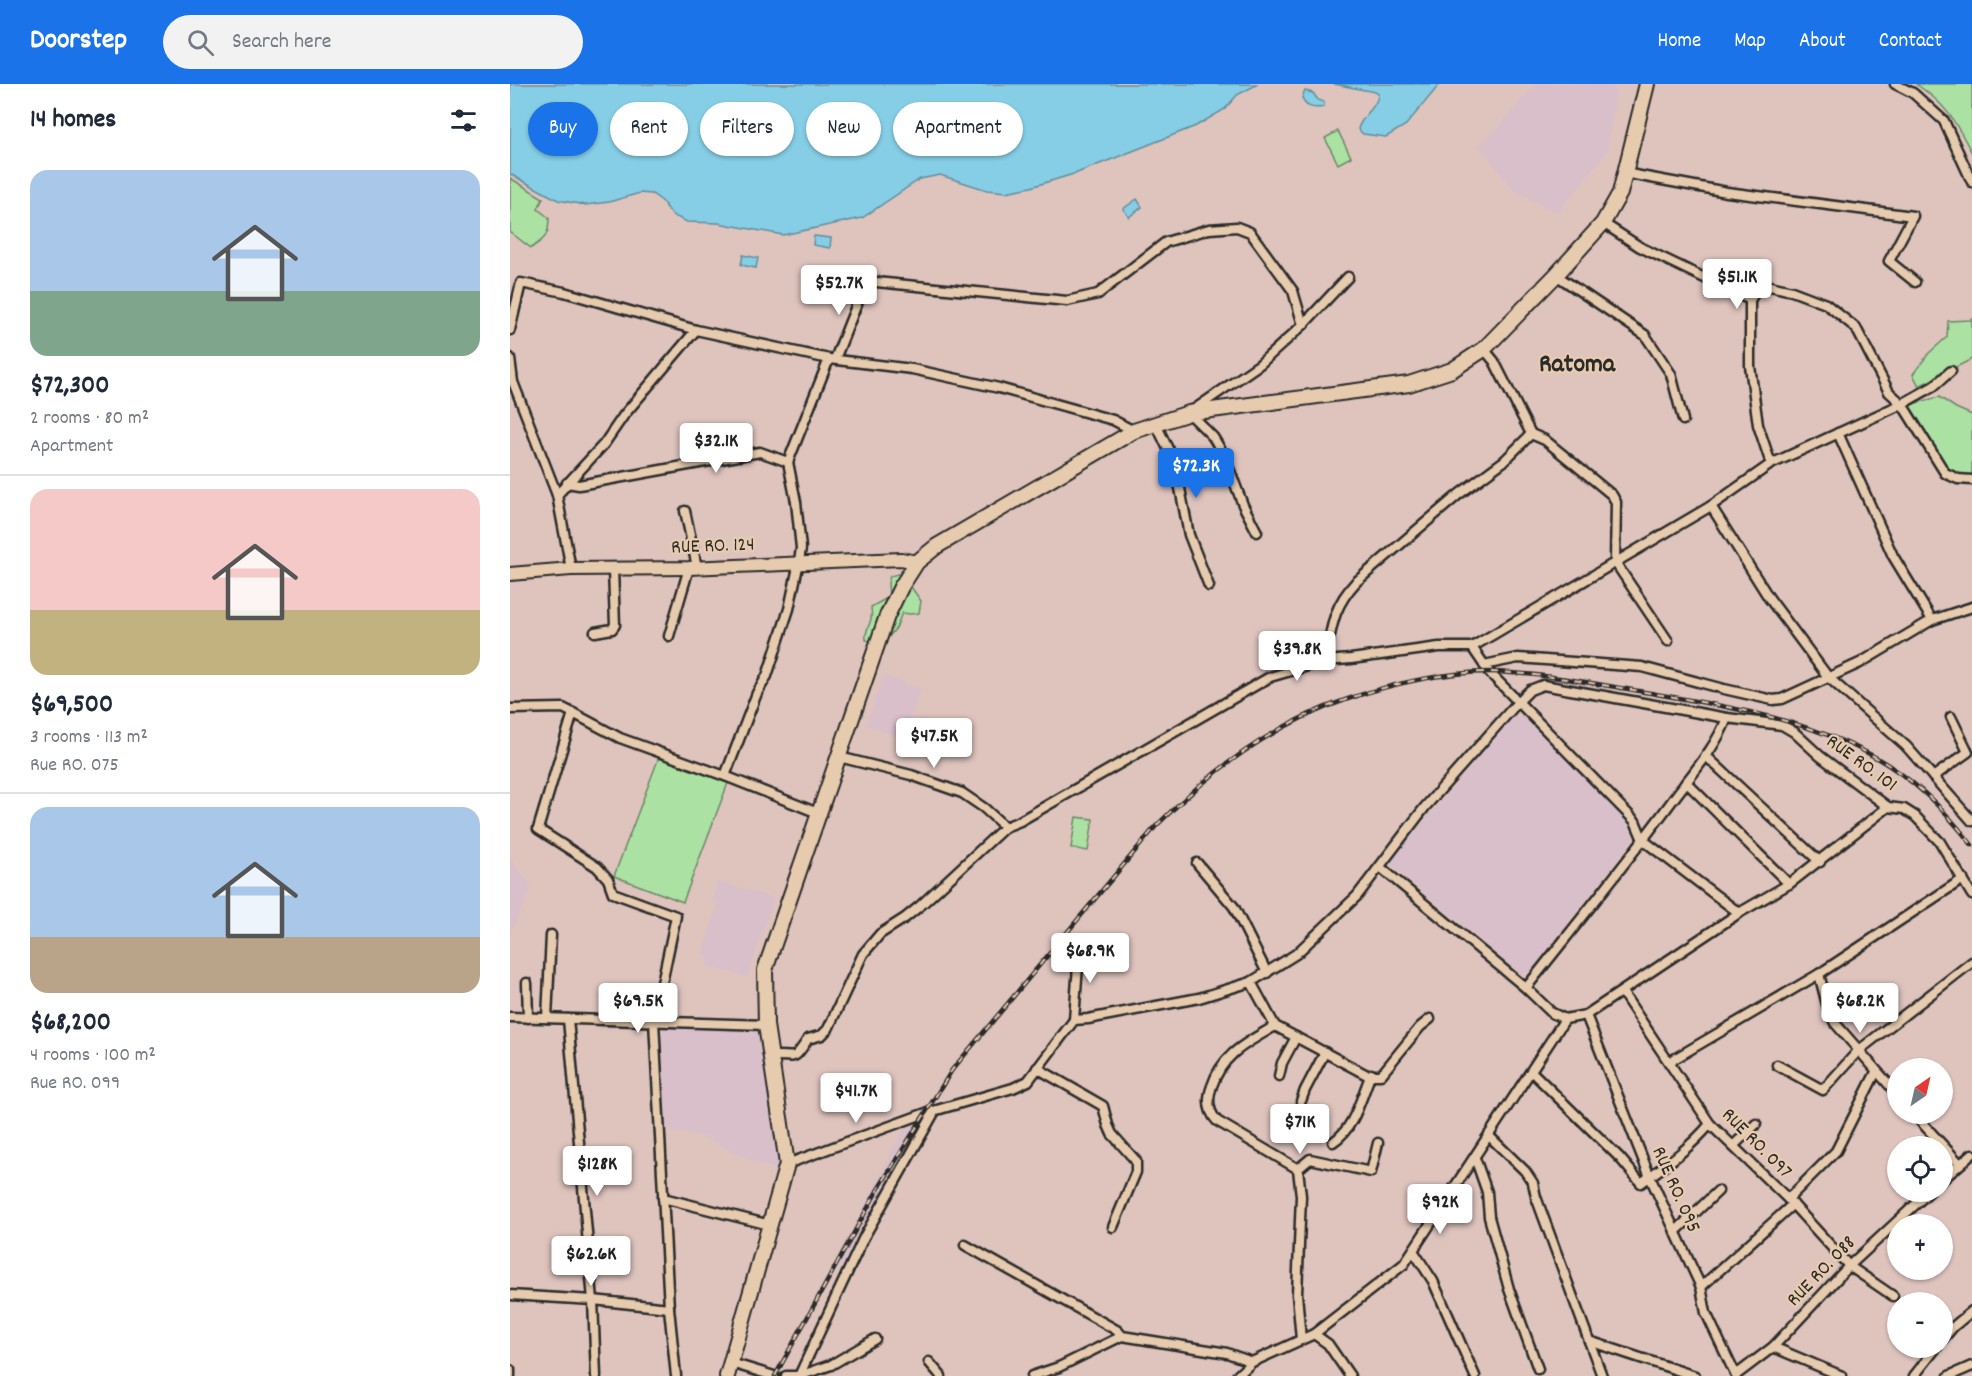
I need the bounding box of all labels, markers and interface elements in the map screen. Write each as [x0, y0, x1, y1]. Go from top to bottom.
search box [163, 15, 583, 69]
text: Doorstep [30, 22, 127, 62]
icon: search [184, 26, 217, 59]
text: Search here [232, 27, 332, 58]
text: Home [1657, 27, 1701, 57]
text: Map [1734, 27, 1766, 57]
text: About [1799, 27, 1846, 57]
text: Contact [1879, 27, 1942, 57]
text: 14 homes [30, 102, 116, 139]
chip: Buy [528, 102, 598, 156]
chip: Rent [610, 102, 688, 156]
chip: Filters [700, 102, 794, 156]
chip: New [806, 102, 881, 156]
chip: Apartment [893, 102, 1023, 156]
icon: filters [447, 104, 480, 137]
icon: home [201, 209, 309, 317]
pin: $51.1K [1688, 259, 1786, 310]
text: $51.1K [1717, 264, 1757, 292]
pin: $52.7K [790, 265, 888, 316]
text: $52.7K [815, 270, 863, 298]
district label: Ratoma [1539, 347, 1616, 384]
text: $72,300 [30, 368, 109, 405]
text: 2 rooms · 80 m² [30, 405, 149, 433]
pin: $32.1K [667, 423, 765, 474]
text: $32.1K [694, 428, 738, 456]
text: Apartment [30, 433, 113, 461]
pin: $72.3K [1147, 448, 1245, 499]
text: $72.3K [1172, 453, 1220, 481]
icon: home [201, 528, 309, 636]
street label: RUE RO. 124 [671, 532, 755, 562]
pin: $39.8K [1248, 631, 1346, 682]
text: $39.8K [1273, 636, 1321, 664]
text: $69,500 [30, 687, 113, 724]
pin: $47.5K [885, 718, 983, 769]
text: $47.5K [910, 723, 958, 751]
text: 3 rooms · 113 m² [30, 724, 148, 752]
street label: RUE RO. 101 [1820, 729, 1902, 799]
text: Rue RO. 075 [30, 752, 119, 780]
icon: home [201, 846, 309, 954]
pin: $68.9K [1041, 933, 1139, 984]
text: $68.9K [1065, 938, 1115, 966]
pin: $69.5K [589, 983, 687, 1034]
pin: $68.2K [1811, 983, 1909, 1034]
text: $69.5K [613, 988, 663, 1016]
text: $68.2K [1835, 988, 1885, 1016]
text: $68,200 [30, 1005, 111, 1042]
text: 4 rooms · 100 m² [30, 1042, 156, 1070]
north arrow [1887, 1058, 1953, 1124]
map controls [1887, 1058, 1953, 1358]
text: Rue RO. 099 [30, 1070, 120, 1098]
pin: $41.7K [807, 1073, 905, 1124]
text: $41.7K [834, 1078, 878, 1106]
street label: RUE RO. 097 [1714, 1102, 1798, 1186]
pin: $71K [1264, 1104, 1336, 1155]
text: $71K [1284, 1109, 1316, 1137]
button: locate [1887, 1136, 1953, 1202]
street label: RUE RO. 095 [1644, 1143, 1706, 1237]
pin: $128K [555, 1146, 639, 1197]
text: $128K [577, 1151, 617, 1179]
pin: $92K [1404, 1184, 1476, 1235]
text: $92K [1421, 1189, 1459, 1217]
button: + [1887, 1214, 1953, 1280]
street label: RUE RO. 088 [1781, 1230, 1863, 1314]
pin: $62.6K [542, 1236, 640, 1287]
text: $62.6K [565, 1241, 617, 1269]
button: − [1887, 1292, 1953, 1358]

